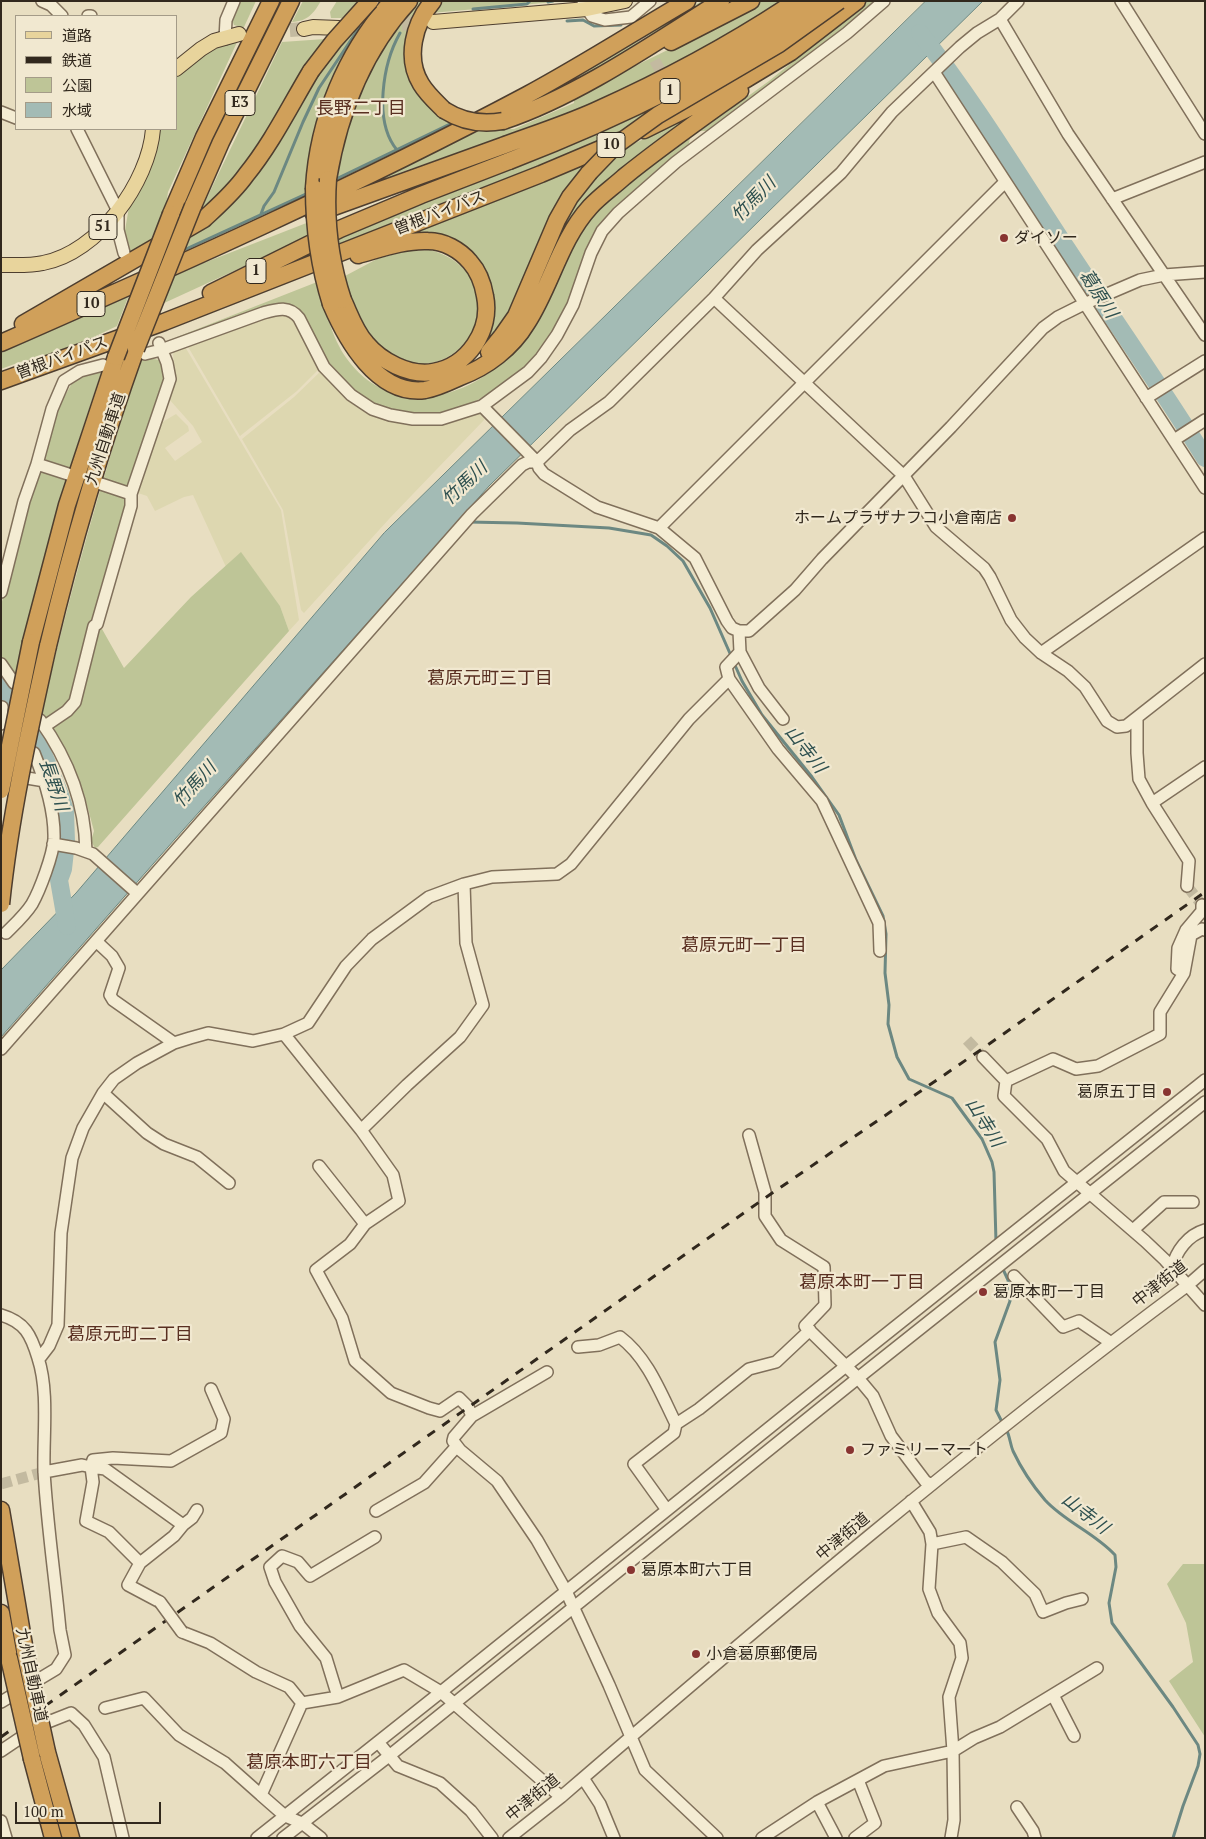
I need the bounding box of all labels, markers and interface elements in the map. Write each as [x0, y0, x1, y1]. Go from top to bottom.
legend [15, 15, 178, 130]
text: 道路 [62, 25, 92, 45]
text: 鉄道 [62, 50, 92, 70]
text: 公園 [62, 75, 92, 95]
road number: 1 [660, 78, 680, 104]
road number: E3 [225, 90, 255, 116]
district label: 長野二丁目 [316, 98, 406, 120]
text: 水域 [62, 100, 92, 120]
road number: 10 [597, 132, 625, 158]
water label: 竹馬川 [727, 173, 781, 227]
street label: 曽根バイパス [392, 187, 488, 239]
road number: 51 [89, 214, 117, 240]
place label: ダイソー [1014, 228, 1078, 248]
marker: ダイソー [998, 232, 1010, 244]
road number: 1 [246, 258, 266, 284]
water label: 葛原川 [1074, 265, 1122, 323]
road number: 10 [77, 292, 105, 316]
street label: 曽根バイパス [14, 333, 110, 383]
street label: 九州自動車道 [82, 390, 130, 488]
water label: 竹馬川 [438, 458, 492, 510]
place label: ホームプラザナフコ小倉南店 [794, 508, 1002, 528]
marker: ホームプラザナフコ小倉南店 [1006, 512, 1018, 524]
district label: 葛原元町三丁目 [427, 668, 553, 690]
water label: 山寺川 [780, 722, 830, 778]
water label: 長野川 [34, 756, 72, 814]
water label: 竹馬川 [169, 758, 221, 812]
district label: 葛原元町一丁目 [681, 935, 807, 957]
place label: 葛原五丁目 [1077, 1082, 1157, 1102]
marker: 葛原五丁目 [1161, 1086, 1173, 1098]
water label: 山寺川 [961, 1094, 1007, 1152]
street label: 中津街道 [1129, 1257, 1191, 1311]
district label: 葛原本町一丁目 [799, 1272, 925, 1294]
place label: 葛原本町一丁目 [993, 1282, 1105, 1302]
marker: 葛原本町一丁目 [977, 1286, 989, 1298]
district label: 葛原元町二丁目 [67, 1324, 193, 1346]
place label: ファミリーマート [860, 1440, 988, 1460]
marker: ファミリーマート [844, 1444, 856, 1456]
water label: 山寺川 [1057, 1489, 1113, 1539]
street label: 中津街道 [812, 1509, 874, 1565]
place label: 葛原本町六丁目 [641, 1560, 753, 1580]
marker: 葛原本町六丁目 [625, 1564, 637, 1576]
street label: 九州自動車道 [12, 1626, 50, 1724]
place label: 小倉葛原郵便局 [706, 1644, 818, 1664]
marker: 小倉葛原郵便局 [690, 1648, 702, 1660]
district label: 葛原本町六丁目 [246, 1752, 372, 1774]
street label: 中津街道 [502, 1770, 564, 1826]
scale bar [18, 1792, 164, 1824]
text: 100 m [23, 1801, 64, 1821]

